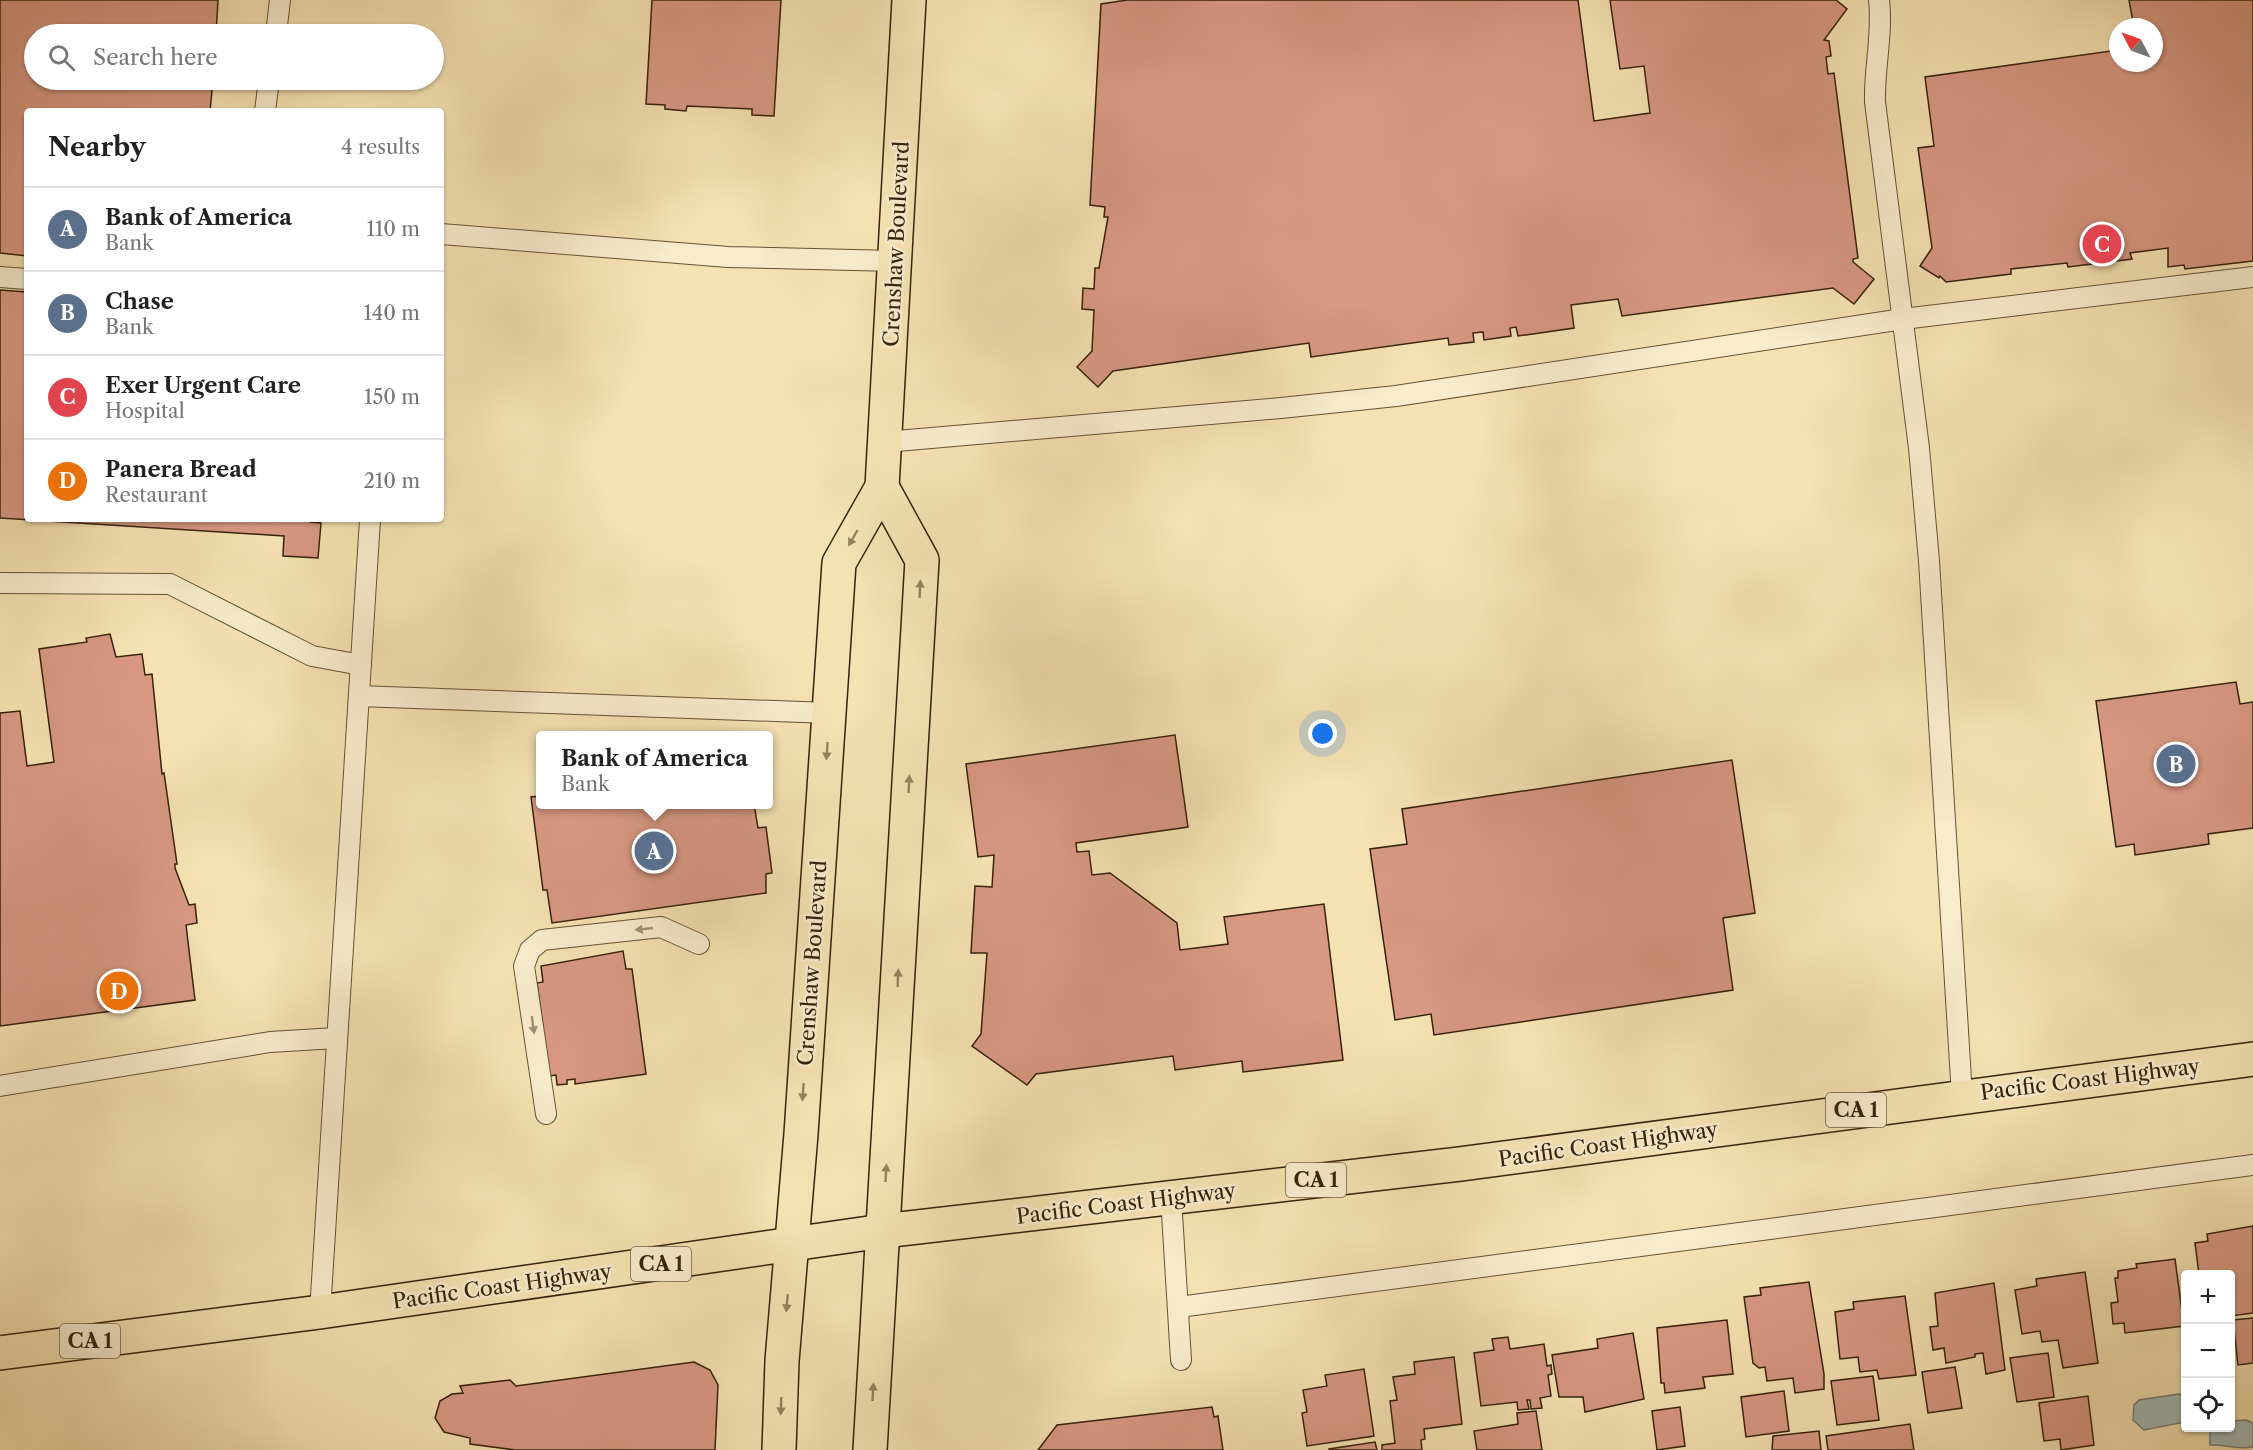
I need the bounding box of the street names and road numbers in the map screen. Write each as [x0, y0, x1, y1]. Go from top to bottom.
street label: Crenshaw Boulevard [878, 140, 914, 348]
street label: Crenshaw Boulevard [792, 859, 832, 1067]
street label: Pacific Coast Highway [1979, 1053, 2202, 1105]
road number: CA 1 [1826, 1093, 1886, 1127]
street label: Pacific Coast Highway [1497, 1116, 1720, 1172]
road number: CA 1 [1286, 1163, 1346, 1197]
street label: Pacific Coast Highway [1015, 1177, 1238, 1229]
road number: CA 1 [631, 1247, 691, 1281]
street label: Pacific Coast Highway [391, 1258, 614, 1314]
road number: CA 1 [60, 1324, 120, 1358]

